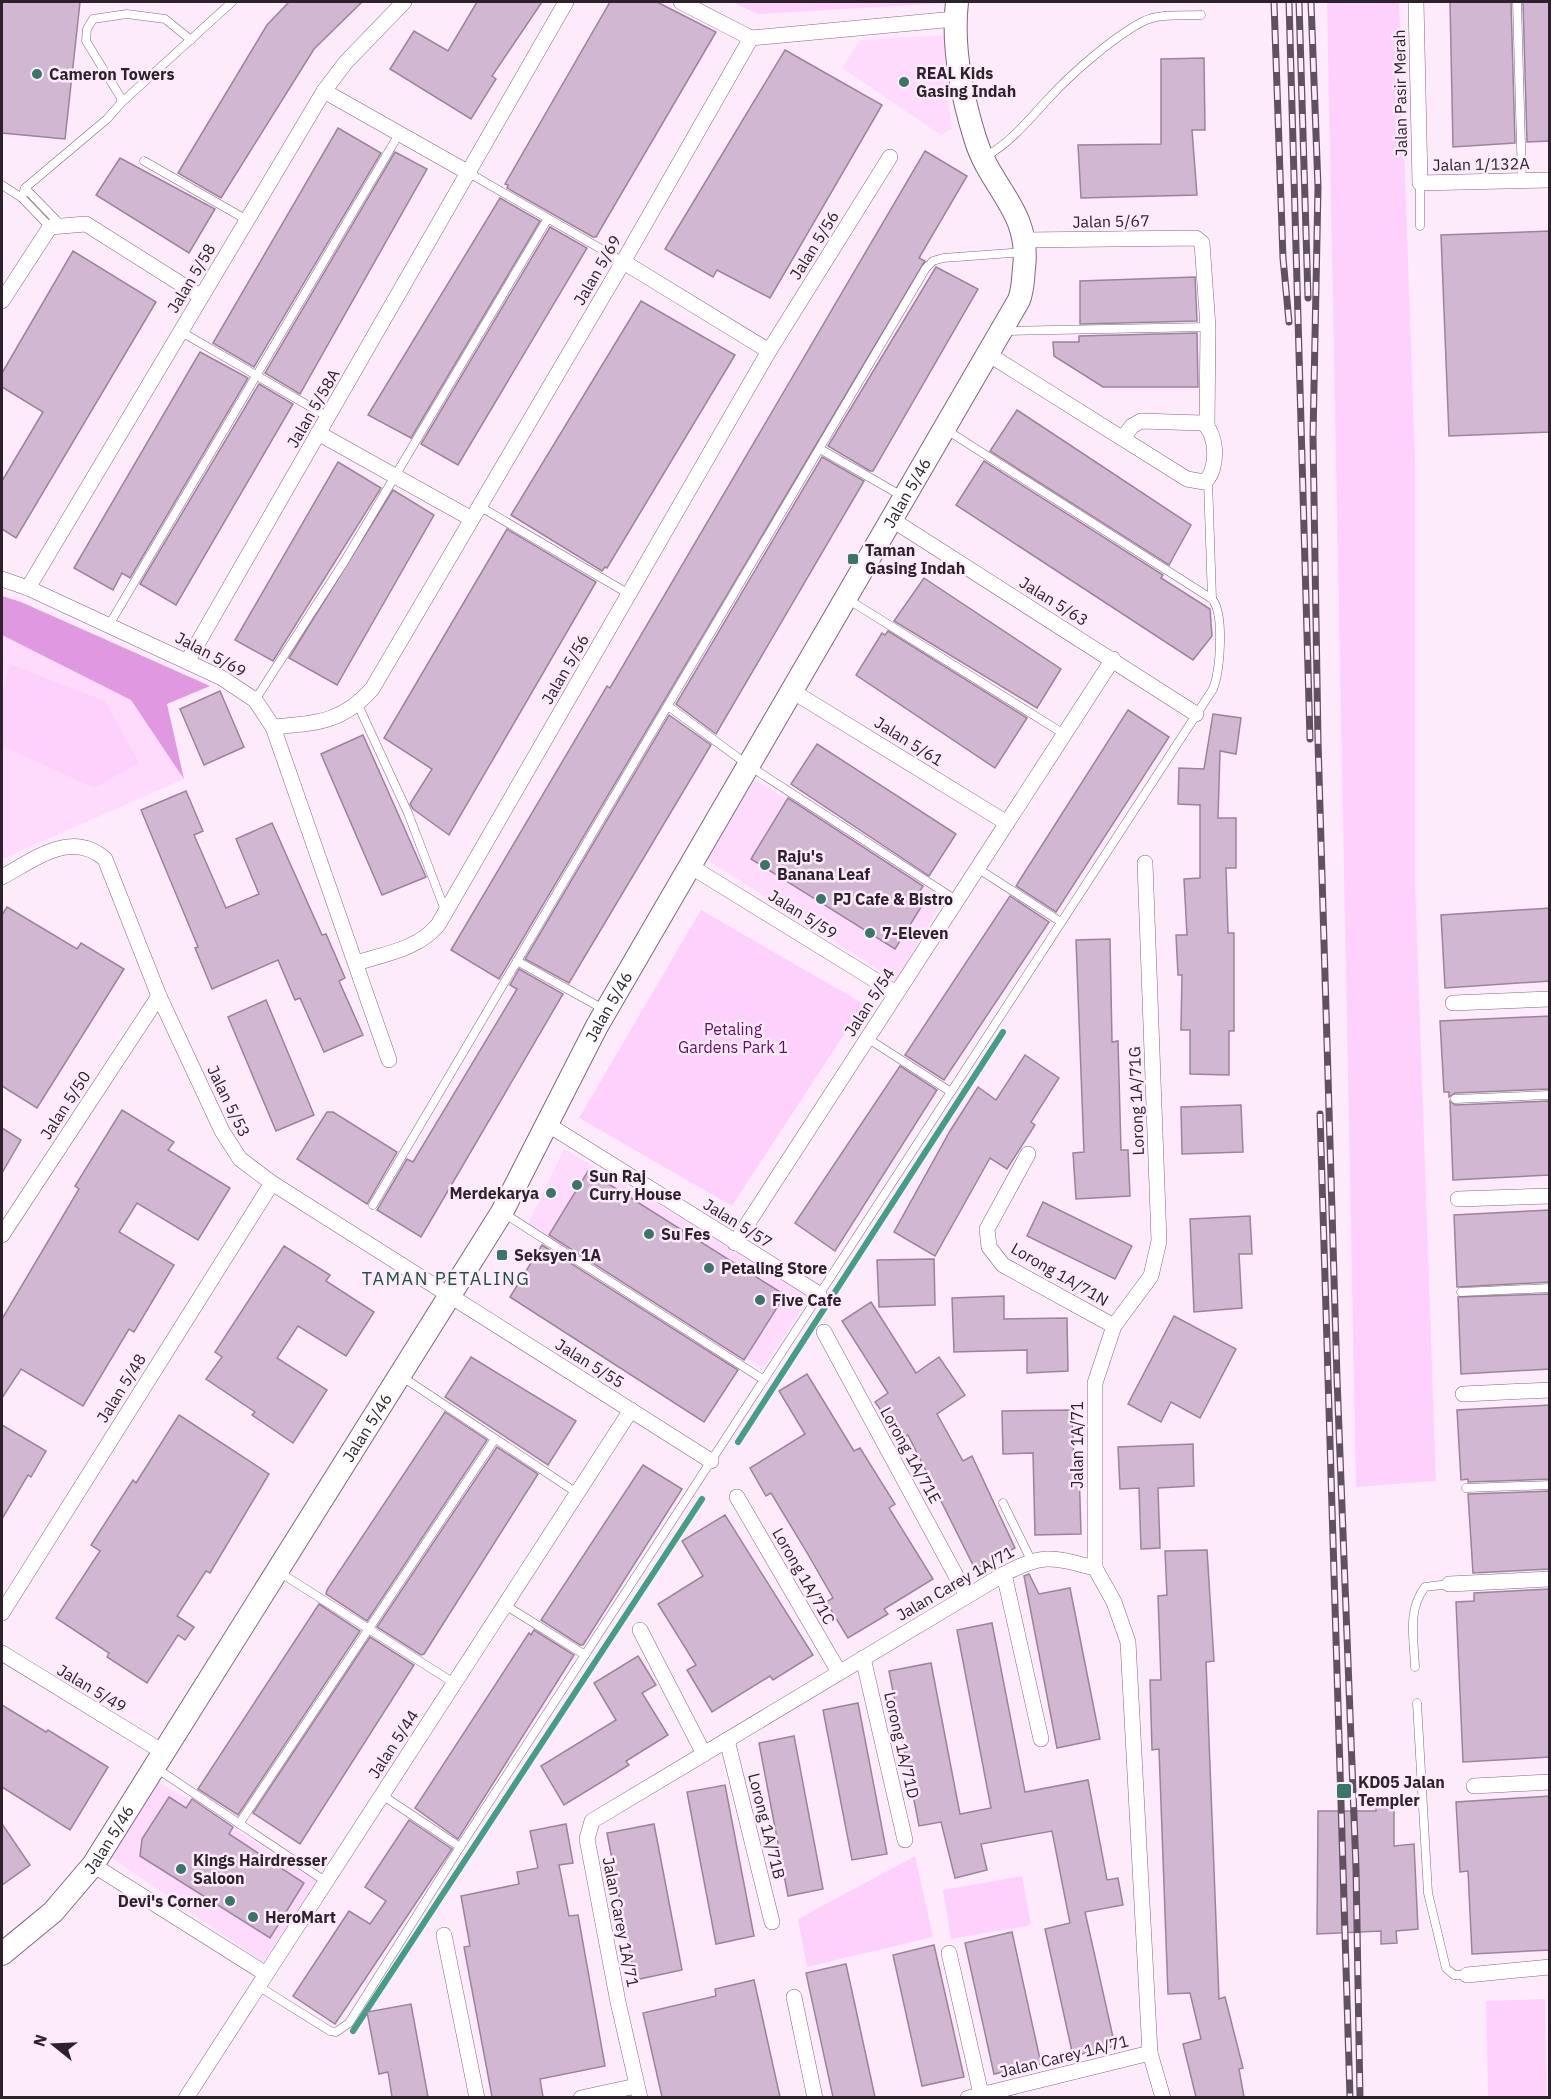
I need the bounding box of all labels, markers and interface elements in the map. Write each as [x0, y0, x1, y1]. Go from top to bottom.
street label: Jalan Pasir Merah [1389, 29, 1411, 157]
place label: REAL Kids Gasing Indah [916, 63, 1016, 101]
place label: Cameron Towers [49, 64, 175, 84]
marker: Cameron Towers [30, 67, 44, 81]
marker: REAL Kids Gasing Indah [897, 75, 911, 89]
street label: Jalan 1/132A [1432, 153, 1530, 175]
street label: Jalan 5/56 [785, 207, 843, 283]
street label: Jalan 5/67 [1072, 210, 1150, 232]
street label: Jalan 5/69 [569, 231, 625, 309]
street label: Jalan 5/58 [162, 240, 220, 316]
street label: Jalan 5/58A [282, 365, 344, 451]
street label: Jalan 5/46 [879, 454, 935, 531]
place label: Taman Gasing Indah [865, 540, 965, 578]
marker: Taman Gasing Indah [846, 552, 860, 566]
street label: Jalan 5/63 [1016, 572, 1092, 630]
street label: Jalan 5/69 [172, 627, 250, 681]
street label: Jalan 5/56 [537, 630, 593, 708]
street label: Jalan 5/61 [871, 712, 947, 770]
place label: Raju's Banana Leaf [777, 846, 870, 884]
marker: Raju's Banana Leaf [758, 858, 772, 872]
street label: Jalan 5/59 [765, 885, 841, 943]
place label: PJ Cafe & Bistro [833, 889, 953, 909]
marker: PJ Cafe & Bistro [814, 892, 828, 906]
place label: 7-Eleven [882, 923, 948, 943]
marker: 7-Eleven [863, 926, 877, 940]
street label: Jalan 5/54 [840, 964, 898, 1040]
street label: Jalan 5/46 [581, 968, 637, 1045]
park label: Petaling Gardens Park 1 [678, 1019, 788, 1057]
street label: Lorong 1A/71G [1124, 1046, 1148, 1156]
street label: Jalan 5/53 [203, 1062, 255, 1140]
street label: Jalan 5/50 [36, 1067, 94, 1143]
place label: Sun Raj Curry House [589, 1166, 682, 1204]
marker: Sun Raj Curry House [570, 1178, 584, 1192]
place label: Merdekarya [449, 1183, 539, 1203]
marker: Merdekarya [544, 1186, 558, 1200]
street label: Jalan 5/57 [700, 1194, 776, 1252]
place label: Su Fes [661, 1224, 710, 1244]
marker: Su Fes [642, 1227, 656, 1241]
street label: Lorong 1A/71N [1008, 1238, 1112, 1310]
place label: Seksyen 1A [514, 1245, 601, 1265]
marker: Seksyen 1A [495, 1248, 509, 1262]
place label: Petaling Store [721, 1258, 827, 1278]
marker: Petaling Store [702, 1261, 716, 1275]
district label: TAMAN PETALING [362, 1267, 530, 1290]
place label: Five Cafe [772, 1290, 841, 1310]
marker: Five Cafe [753, 1293, 767, 1307]
street label: Jalan 5/55 [552, 1334, 628, 1392]
street label: Jalan 5/48 [92, 1350, 150, 1426]
street label: Jalan 5/46 [338, 1389, 396, 1466]
street label: Jalan 1A/71 [1067, 1401, 1087, 1489]
street label: Lorong 1A/71E [876, 1403, 946, 1507]
street label: Lorong 1A/71C [768, 1524, 840, 1628]
street label: Jalan Carey 1A/71 [893, 1541, 1017, 1625]
street label: Jalan 5/49 [54, 1659, 130, 1717]
street label: Lorong 1A/71D [880, 1690, 924, 1800]
street label: Jalan 5/44 [364, 1706, 422, 1782]
street label: Lorong 1A/71B [744, 1771, 790, 1881]
place label: KD05 Jalan Templer [1358, 1772, 1445, 1810]
marker: KD05 Jalan Templer [1335, 1782, 1353, 1800]
street label: Jalan 5/46 [80, 1801, 138, 1878]
place label: Kings Hairdresser Saloon [193, 1850, 328, 1888]
street label: Jalan Carey 1A/71 [599, 1855, 643, 1989]
marker: Kings Hairdresser Saloon [174, 1862, 188, 1876]
place label: Devi's Corner [118, 1891, 219, 1911]
marker: Devi's Corner [223, 1894, 237, 1908]
place label: HeroMart [265, 1907, 336, 1927]
marker: HeroMart [246, 1910, 260, 1924]
north arrow [24, 2015, 84, 2075]
street label: Jalan Carey 1A/71 [997, 2030, 1131, 2082]
text: N [28, 2032, 51, 2049]

